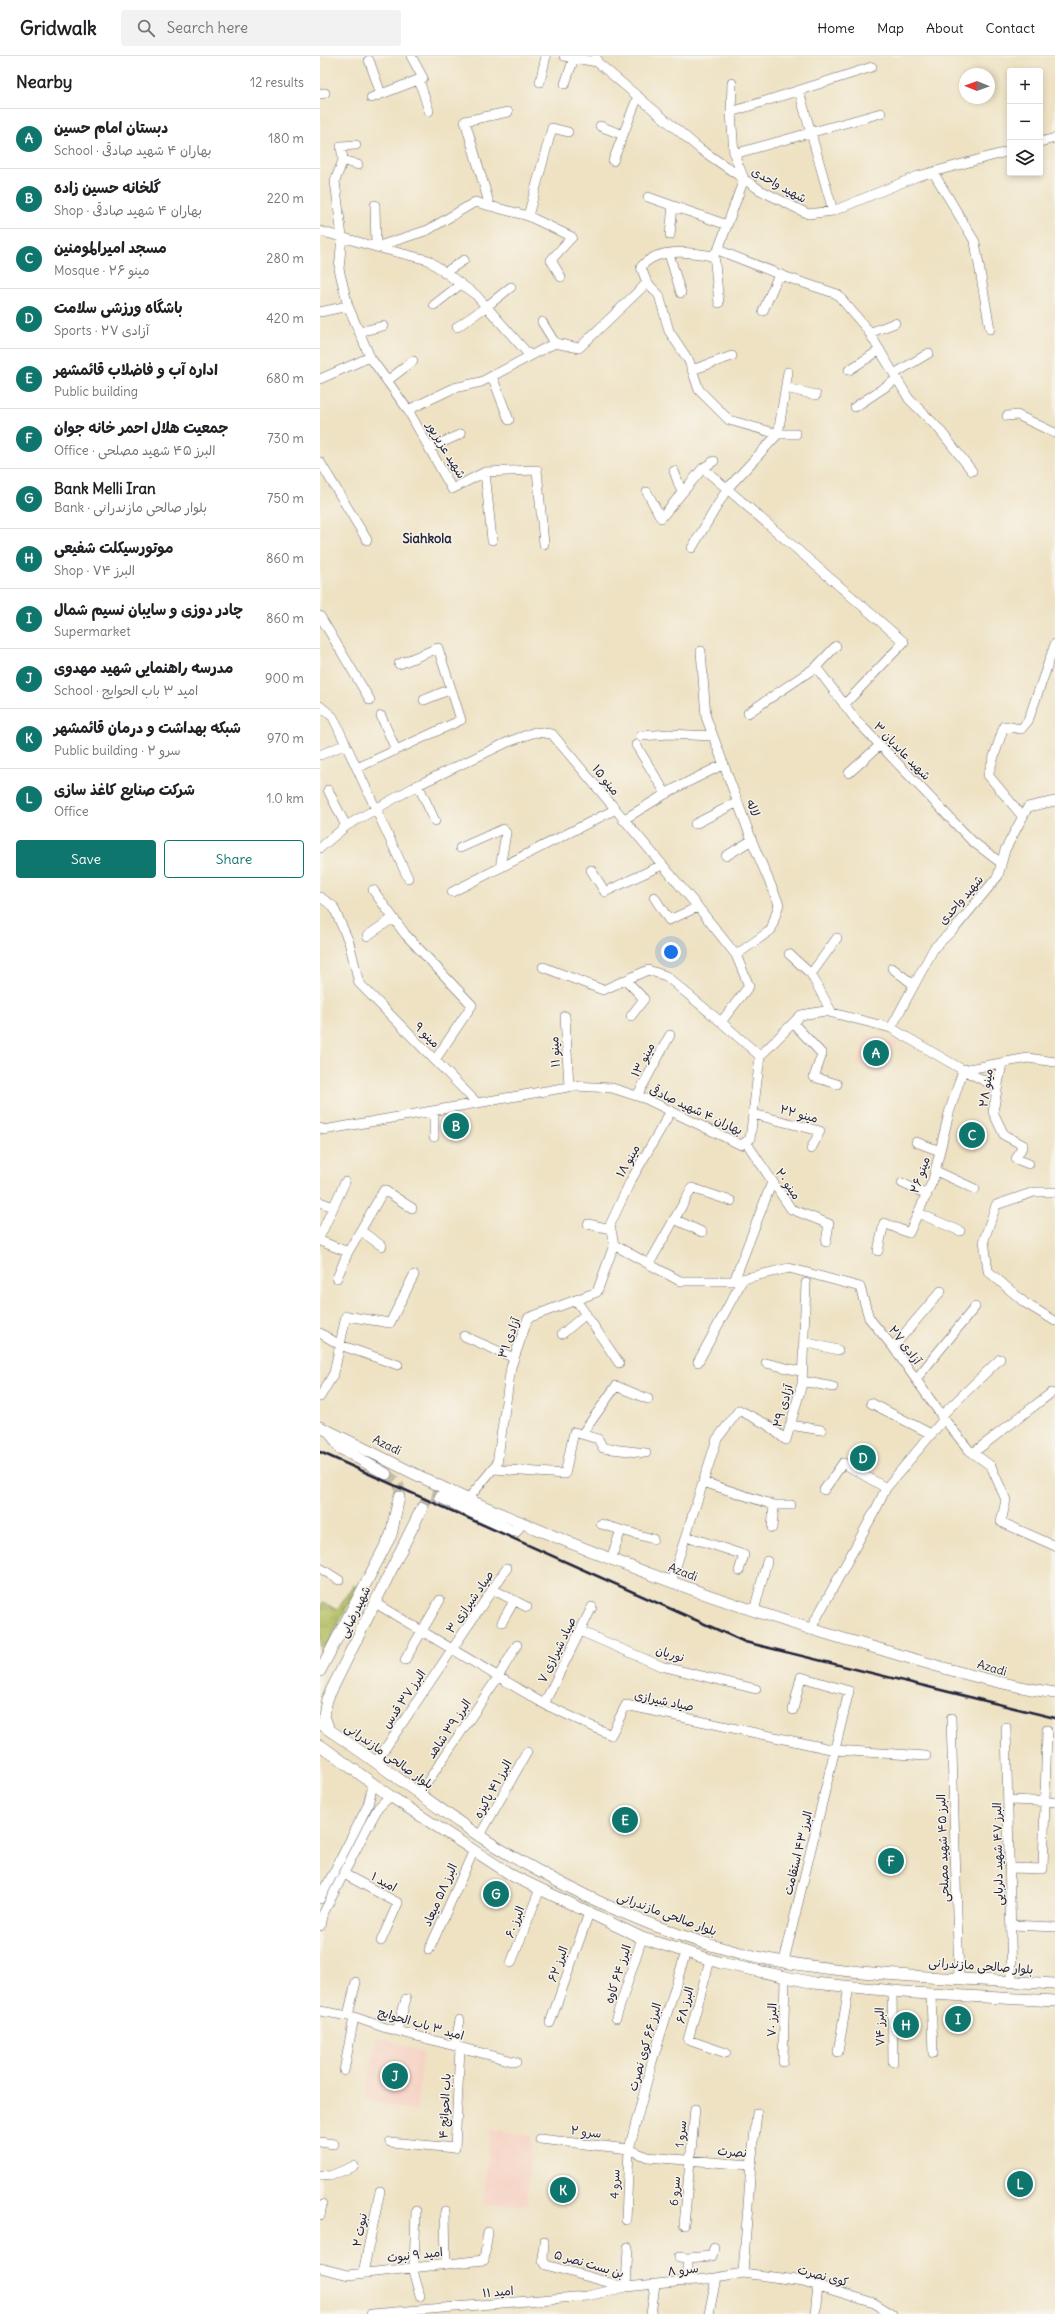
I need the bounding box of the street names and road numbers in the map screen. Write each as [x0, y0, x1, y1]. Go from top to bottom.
street label: شهید واحدی [749, 163, 809, 207]
street label: شهید عزیزپور [422, 418, 469, 481]
street label: شهید عابدیان ۳ [870, 718, 934, 784]
street label: مینو ۱۵ [589, 761, 623, 799]
street label: لاله [743, 797, 763, 818]
street label: شهید واحدی [935, 872, 987, 928]
street label: مینو ۹ [411, 1019, 443, 1051]
street label: مینو ۱۱ [546, 1036, 564, 1068]
street label: مینو ۱۳ [627, 1040, 659, 1080]
street label: مینو ۲۸ [975, 1068, 997, 1108]
street label: بهاران ۴ شهید صادقی [647, 1081, 745, 1139]
street label: مینو ۲۲ [778, 1101, 820, 1127]
street label: مینو ۱۸ [612, 1142, 644, 1180]
street label: مینو ۲۶ [906, 1155, 934, 1195]
street label: مینو ۲۰ [772, 1165, 804, 1203]
street label: آزادی ۳۱ [494, 1314, 523, 1360]
street label: آزادی ۲۷ [886, 1322, 926, 1368]
street label: آزادی ۲۹ [769, 1382, 796, 1429]
street label: Azadi [370, 1431, 404, 1458]
street label: Azadi [667, 1559, 700, 1584]
street label: صیاد شیرازی ۳ [443, 1568, 497, 1636]
street label: شهیدرضایی [336, 1583, 374, 1641]
street label: صیاد شیرازی ۷ [534, 1614, 579, 1685]
street label: نوریان [654, 1642, 686, 1665]
street label: Azadi [976, 1656, 1009, 1679]
street label: البرز ۳۷ قدس [378, 1666, 430, 1731]
street label: صیاد شیرازی [633, 1687, 695, 1714]
street label: البرز ۳۹ شاهد [423, 1696, 475, 1762]
street label: بلوار صالحی مازندرانی [341, 1719, 437, 1793]
street label: البرز ۴۱ پاکیزه [470, 1757, 516, 1821]
street label: البرز ۴۵ شهید مصلحی [933, 1794, 953, 1902]
street label: البرز ۴۷ شهید دلربایی [989, 1802, 1007, 1906]
street label: البرز ۴۳ استقامت [780, 1809, 816, 1897]
street label: البرز ۵۸ میعاد [419, 1861, 461, 1929]
street label: امید ۱ [369, 1868, 400, 1895]
street label: بلوار صالحی مازندرانی [615, 1889, 719, 1939]
street label: البرز ۶۰ [502, 1904, 528, 1940]
street label: البرز ۶۴ کاوه [601, 1943, 635, 2005]
street label: البرز ۶۲ [544, 1944, 572, 1984]
street label: بلوار صالحی مازندرانی [928, 1954, 1034, 1978]
street label: البرز ۶۸ [672, 1985, 698, 2025]
street label: البرز ۶۶ کوی نصرت [625, 2001, 665, 2093]
street label: البرز ۷۰ [763, 2003, 781, 2037]
street label: امید ۳ باب الحوایج [376, 2004, 466, 2045]
street label: البرز ۷۴ [872, 2007, 888, 2047]
street label: باب الحوائج ۴ [435, 2073, 456, 2139]
street label: سرو 1 [672, 2119, 690, 2149]
street label: سرو ۲ [570, 2122, 602, 2142]
street label: نصرت [717, 2143, 747, 2160]
street label: سرو 4 [606, 2169, 624, 2199]
street label: سرو 6 [666, 2175, 684, 2207]
street label: نبوت ۲ [349, 2212, 371, 2248]
street label: امید ۹ نبوت [386, 2244, 444, 2266]
street label: بن بست نصر ۵ [552, 2246, 626, 2282]
street label: سرو ۸ [667, 2260, 699, 2280]
street label: کوی نصرت [796, 2262, 850, 2290]
street label: امید ۱۱ [482, 2283, 514, 2300]

